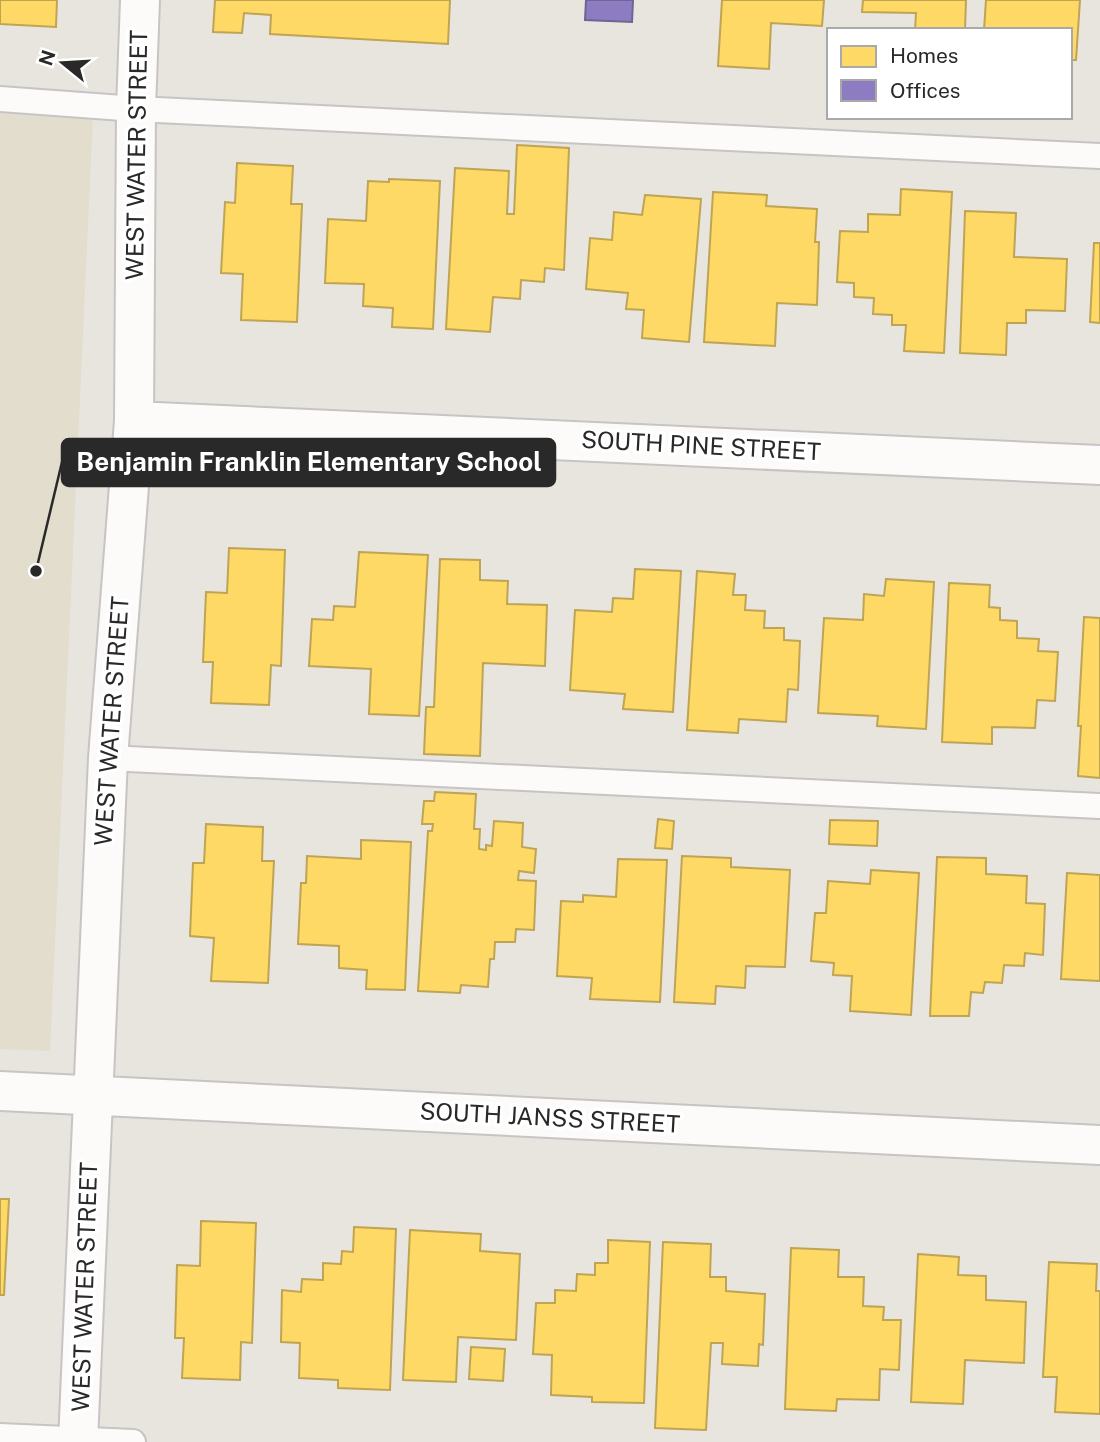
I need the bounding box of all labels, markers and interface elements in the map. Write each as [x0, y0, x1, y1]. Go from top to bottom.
north arrow [28, 28, 98, 98]
legend [827, 28, 1072, 119]
street label: WEST WATER STREET [120, 30, 152, 280]
text: Homes [890, 43, 958, 68]
text: N [34, 47, 60, 68]
text: Offices [890, 78, 960, 103]
street label: SOUTH PINE STREET [581, 425, 822, 465]
callout: Benjamin Franklin Elementary School [62, 439, 555, 486]
text: Benjamin Franklin Elementary School [76, 446, 542, 477]
street label: WEST WATER STREET [88, 595, 134, 847]
street label: SOUTH JANSS STREET [419, 1096, 681, 1138]
street label: WEST WATER STREET [66, 1161, 102, 1413]

